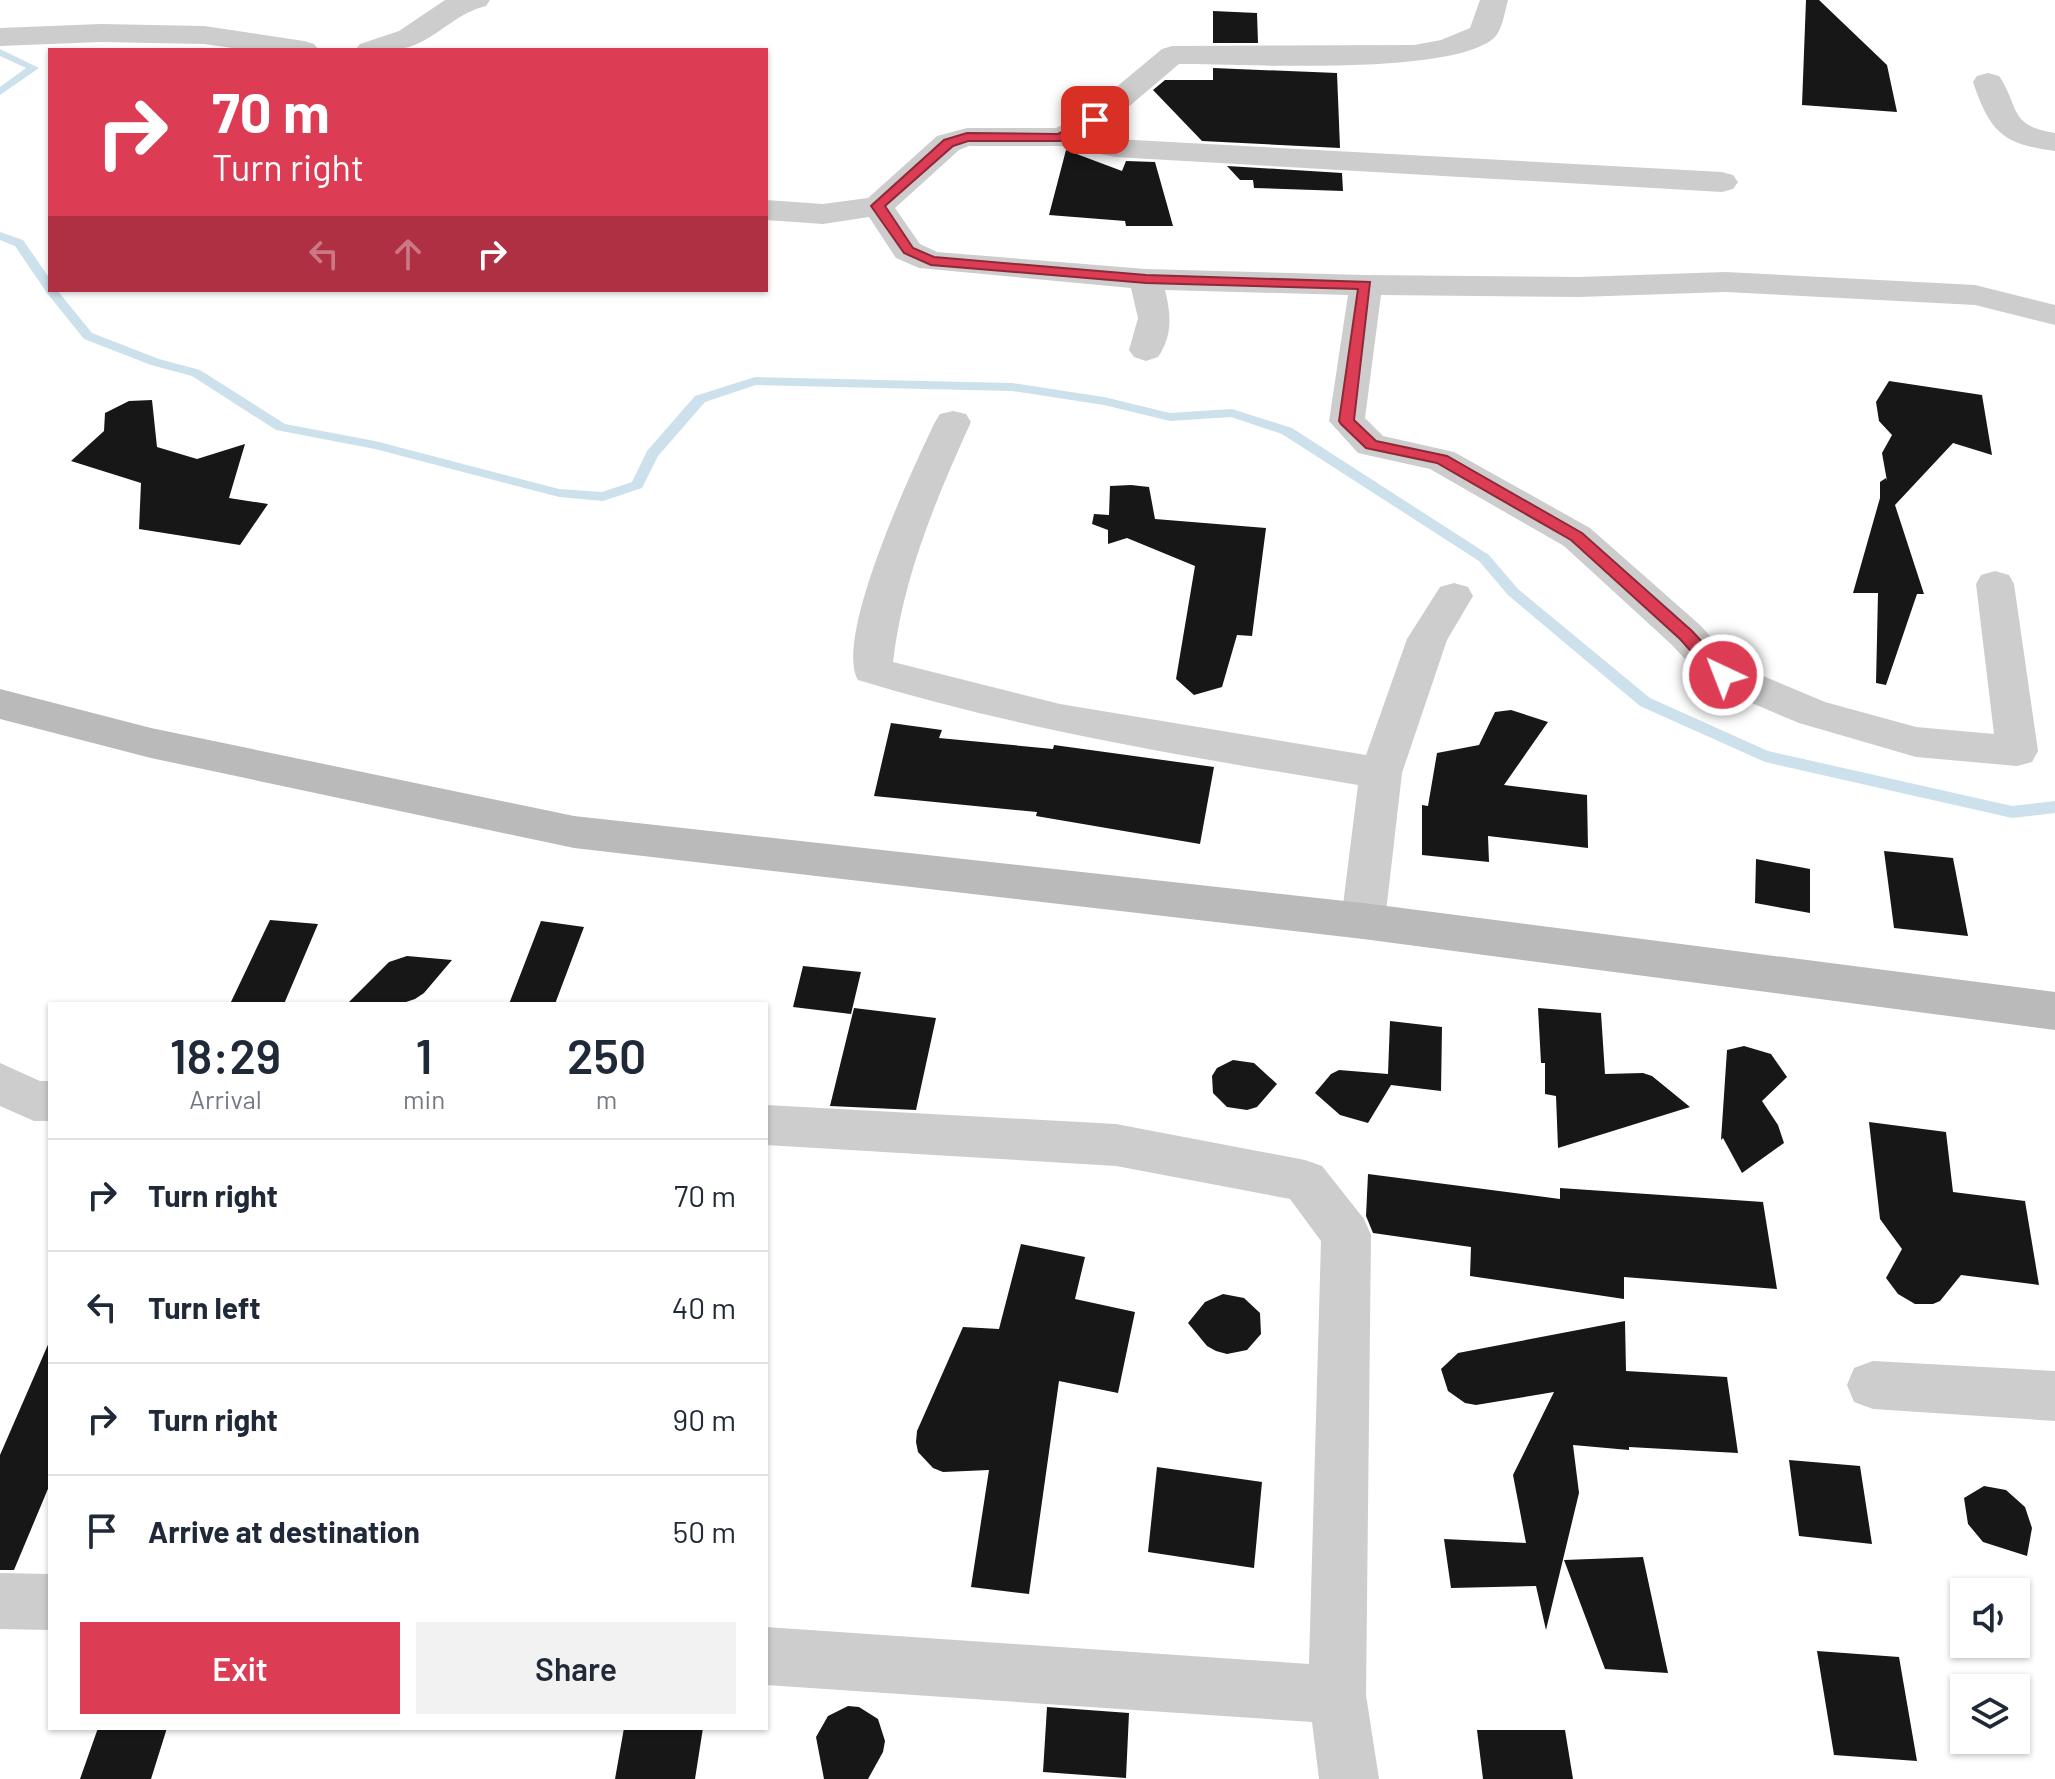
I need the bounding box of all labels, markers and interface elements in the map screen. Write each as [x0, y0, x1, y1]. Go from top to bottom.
text: 70 m [212, 77, 330, 144]
icon: right [80, 80, 184, 184]
pin [1061, 86, 1129, 154]
icon: arrive [1073, 98, 1117, 142]
text: Turn right [212, 145, 364, 188]
icon: left [302, 232, 346, 276]
icon: ahead [386, 232, 430, 276]
icon: right [470, 232, 514, 276]
position arrow [1681, 633, 1765, 717]
text: 18:29 [170, 1026, 281, 1084]
text: 1 [416, 1026, 433, 1084]
text: 250 [567, 1026, 646, 1084]
text: Arrival [189, 1083, 262, 1114]
text: min [403, 1083, 445, 1114]
text: m [596, 1083, 617, 1114]
icon: right [80, 1173, 124, 1217]
text: Turn right [148, 1177, 278, 1213]
text: 70 m [674, 1177, 736, 1213]
icon: left [80, 1285, 124, 1329]
text: Turn left [148, 1289, 261, 1325]
text: 40 m [672, 1289, 736, 1325]
icon: right [80, 1397, 124, 1441]
text: Turn right [148, 1401, 278, 1437]
text: 90 m [673, 1401, 736, 1437]
icon: arrive [80, 1509, 124, 1553]
text: Arrive at destination [148, 1513, 420, 1549]
text: 50 m [673, 1513, 736, 1549]
map controls [1950, 1578, 2030, 1754]
button: sound [1950, 1578, 2030, 1658]
button: Exit [80, 1622, 400, 1714]
button: Share [416, 1622, 736, 1714]
button: layers [1950, 1674, 2030, 1754]

